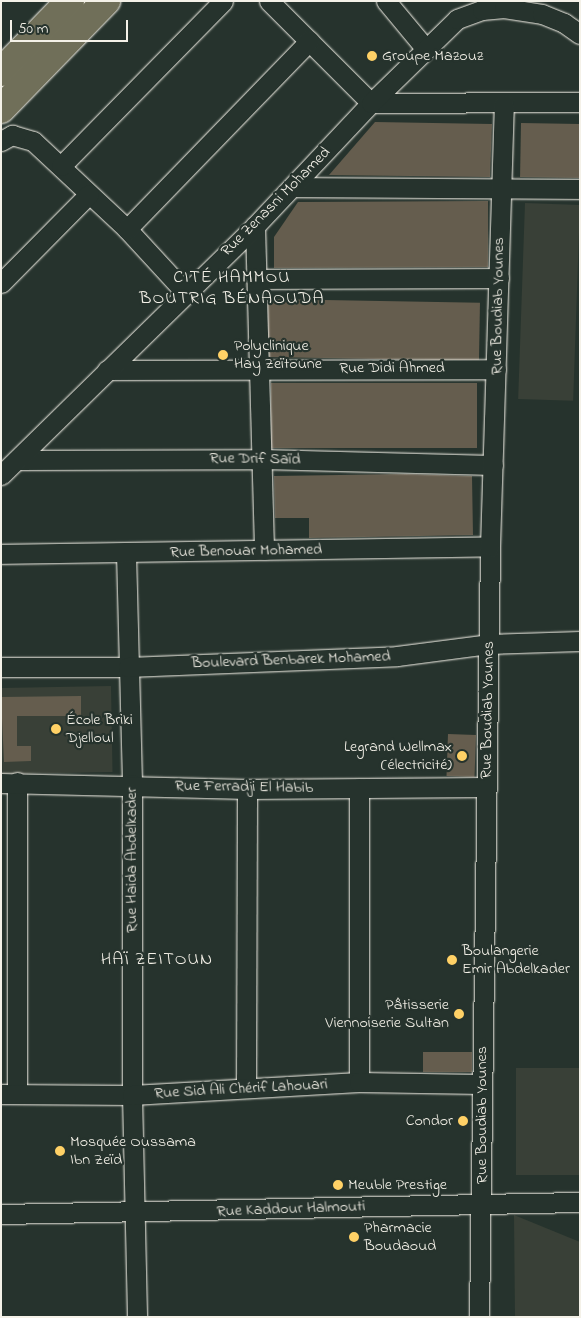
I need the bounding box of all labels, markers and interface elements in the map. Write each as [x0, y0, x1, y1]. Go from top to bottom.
scale bar [12, 10, 130, 42]
text: 50 m [18, 18, 48, 40]
place label: Groupe Mazouz [382, 46, 483, 66]
marker: Groupe Mazouz [366, 50, 378, 62]
street label: Rue Zenasni Mohamed [217, 143, 335, 261]
street label: Rue Boudiab Younes [487, 237, 509, 375]
district label: CITÉ HAMMOU BOUTRIG BÉNAOUDA [137, 268, 327, 310]
place label: Polyclinique Hay Zeïtoune [234, 336, 322, 374]
marker: Polyclinique Hay Zeïtoune [216, 348, 230, 362]
street label: Rue Didi Ahmed [339, 358, 445, 378]
street label: Rue Drif Saïd [209, 449, 301, 469]
street label: Rue Benouar Mohamed [170, 540, 322, 562]
street label: Rue Boudiab Younes [477, 641, 499, 779]
street label: Boulevard Benbarek Mohamed [191, 647, 391, 673]
place label: École Briki Djelloul [66, 710, 133, 748]
marker: École Briki Djelloul [50, 723, 62, 735]
place label: Legrand Wellmax (électricité) [344, 737, 452, 775]
marker: Legrand Wellmax (électricité) [456, 750, 468, 762]
street label: Rue Ferradji El Habib [175, 776, 313, 798]
street label: Rue Haida Abdelkader [122, 787, 142, 933]
place label: Boulangerie Emir Abdelkader [462, 941, 570, 979]
district label: HAÏ ZEITOUN [99, 949, 215, 971]
marker: Boulangerie Emir Abdelkader [446, 954, 458, 966]
place label: Pâtisserie Viennoiserie Sultan [325, 995, 449, 1033]
marker: Pâtisserie Viennoiserie Sultan [453, 1008, 465, 1020]
street label: Rue Boudiab Younes [472, 1046, 492, 1184]
street label: Rue Sid Ali Chérif Lahouari [154, 1075, 328, 1103]
place label: Condor [406, 1111, 453, 1131]
marker: Condor [457, 1115, 469, 1127]
place label: Mosquée Oussama Ibn Zeïd [70, 1132, 196, 1170]
marker: Mosquée Oussama Ibn Zeïd [54, 1145, 66, 1157]
place label: Meuble Prestige [348, 1175, 447, 1195]
marker: Meuble Prestige [332, 1179, 344, 1191]
street label: Rue Kaddour Halmouti [216, 1197, 366, 1221]
place label: Pharmacie Boudaoud [364, 1218, 436, 1256]
marker: Pharmacie Boudaoud [348, 1231, 360, 1243]

